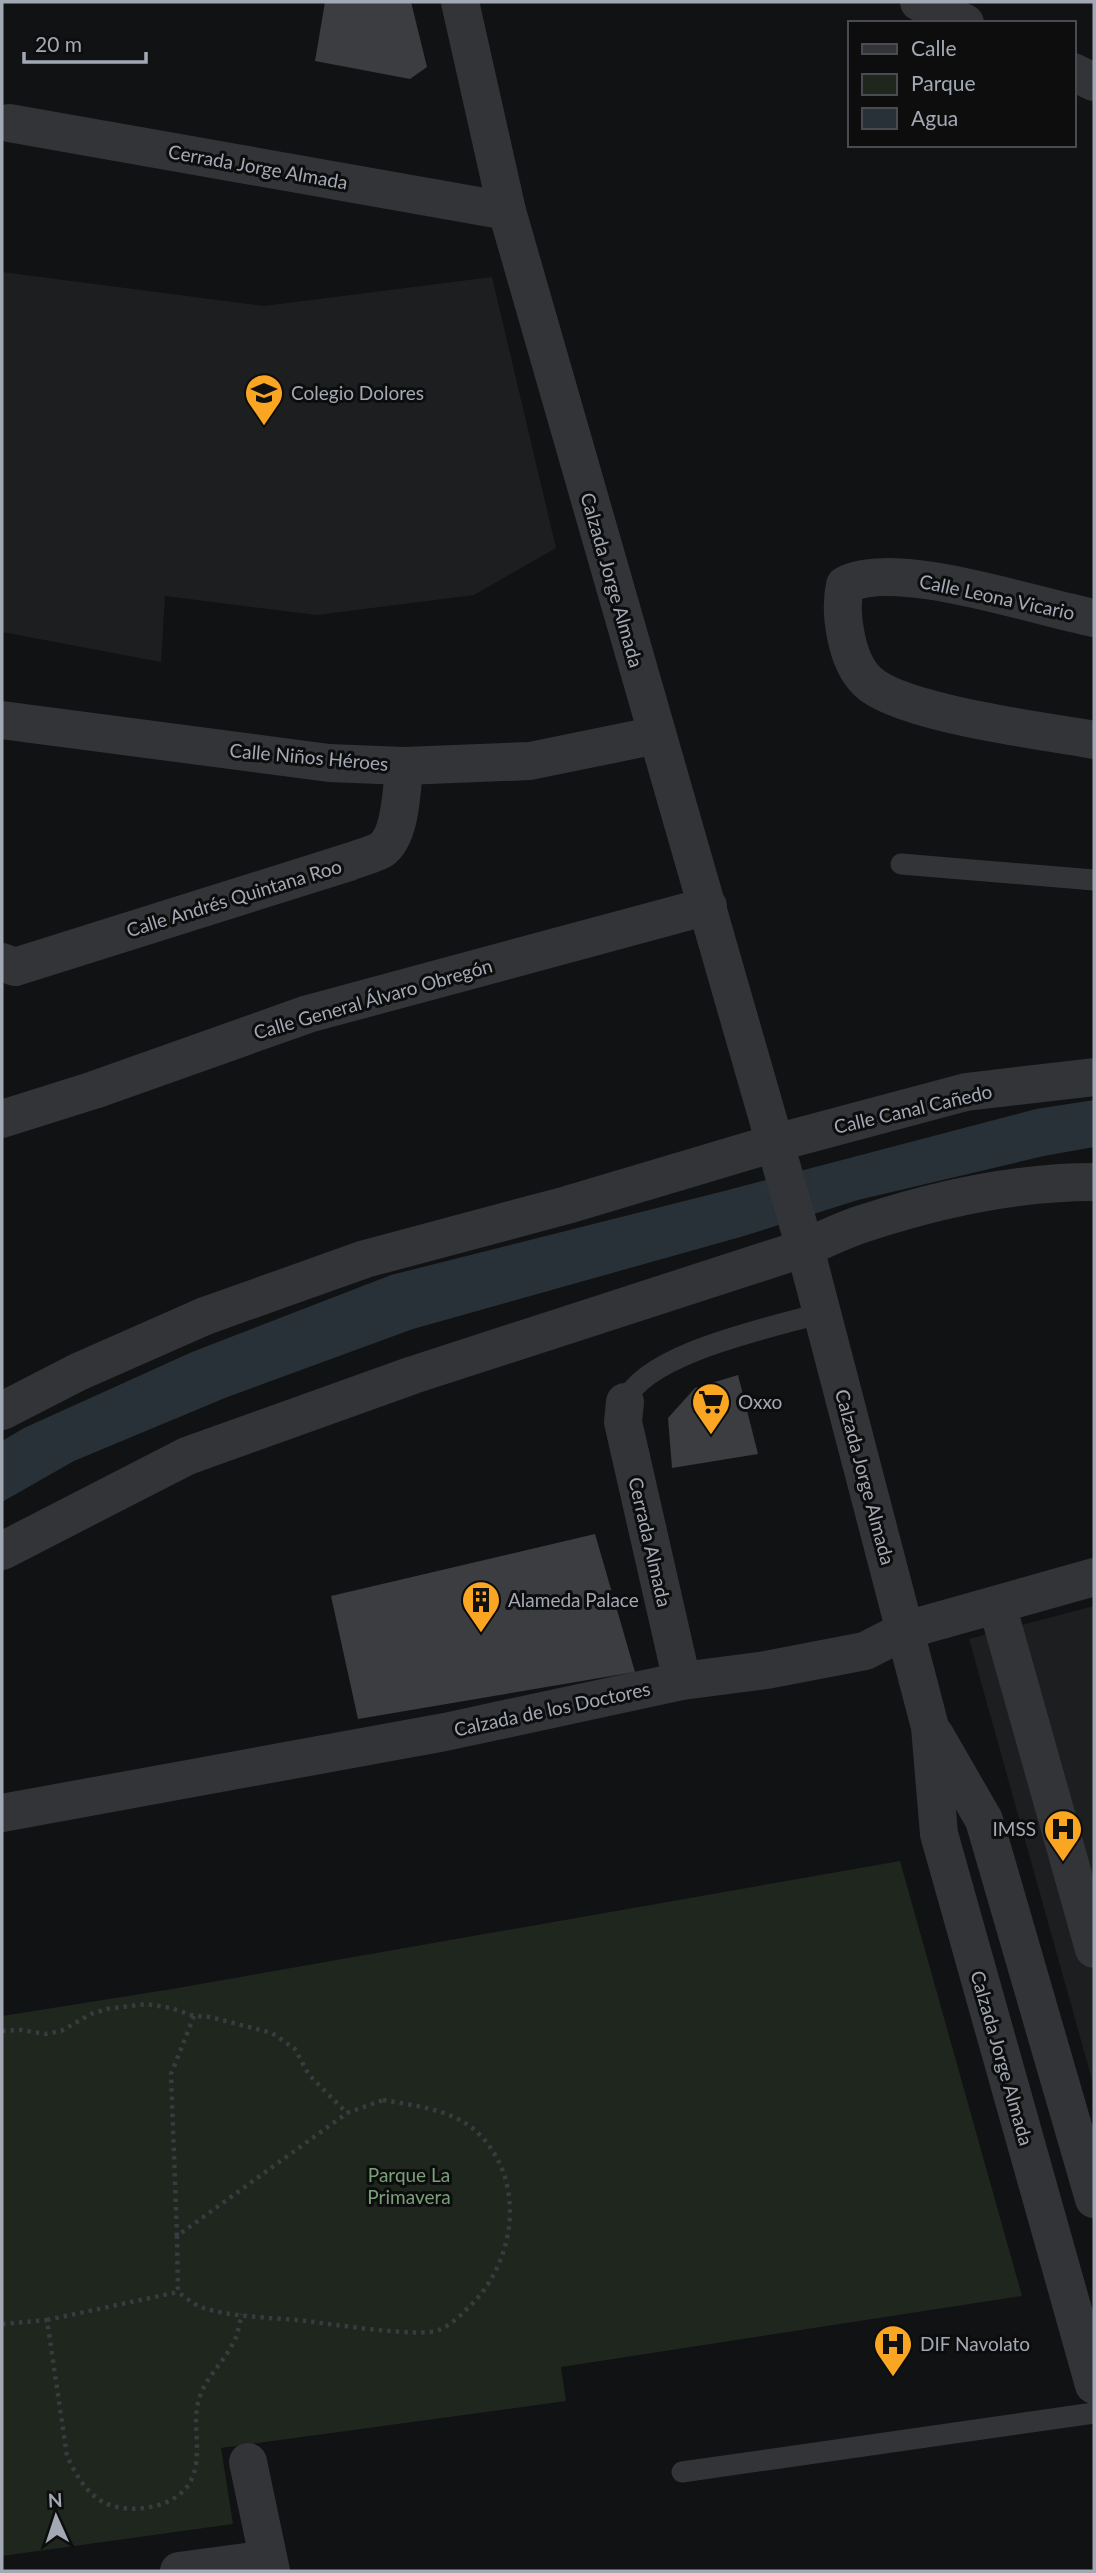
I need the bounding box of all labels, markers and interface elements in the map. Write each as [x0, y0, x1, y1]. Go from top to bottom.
scale bar [24, 21, 147, 65]
legend [848, 21, 1075, 147]
text: 20 m [35, 31, 82, 56]
text: Calle [911, 35, 956, 60]
text: Parque [911, 70, 976, 95]
text: Agua [911, 105, 958, 130]
street label: Cerrada Jorge Almada [167, 139, 350, 194]
school or university icon: Colegio Dolores [243, 372, 285, 427]
place label: Colegio Dolores [291, 381, 424, 404]
street label: Calzada Jorge Almada [577, 490, 648, 670]
street label: Calle Leona Vicario [917, 569, 1077, 624]
street label: Calle Niños Héroes [229, 738, 389, 775]
street label: Calle Andrés Quintana Roo [123, 854, 344, 941]
street label: Calle General Álvaro Obregón [251, 953, 495, 1044]
street label: Calle Canal Cañedo [832, 1079, 994, 1138]
supermarket icon: Oxxo [690, 1381, 732, 1436]
street label: Calzada Jorge Almada [831, 1387, 900, 1567]
place label: Oxxo [738, 1390, 782, 1413]
street label: Cerrada Almada [624, 1475, 677, 1609]
building icon: Alameda Palace [460, 1579, 502, 1634]
place label: Alameda Palace [508, 1588, 639, 1611]
street label: Calzada de los Doctores [452, 1676, 652, 1741]
hospital icon: IMSS [1042, 1808, 1084, 1863]
place label: IMSS [992, 1817, 1036, 1840]
street label: Calzada Jorge Almada [967, 1968, 1038, 2148]
park label: Parque La Primavera [367, 2163, 451, 2208]
hospital icon: DIF Navolato [872, 2323, 914, 2378]
place label: DIF Navolato [920, 2332, 1030, 2355]
north arrow [21, 2482, 91, 2552]
text: N [47, 2488, 63, 2511]

